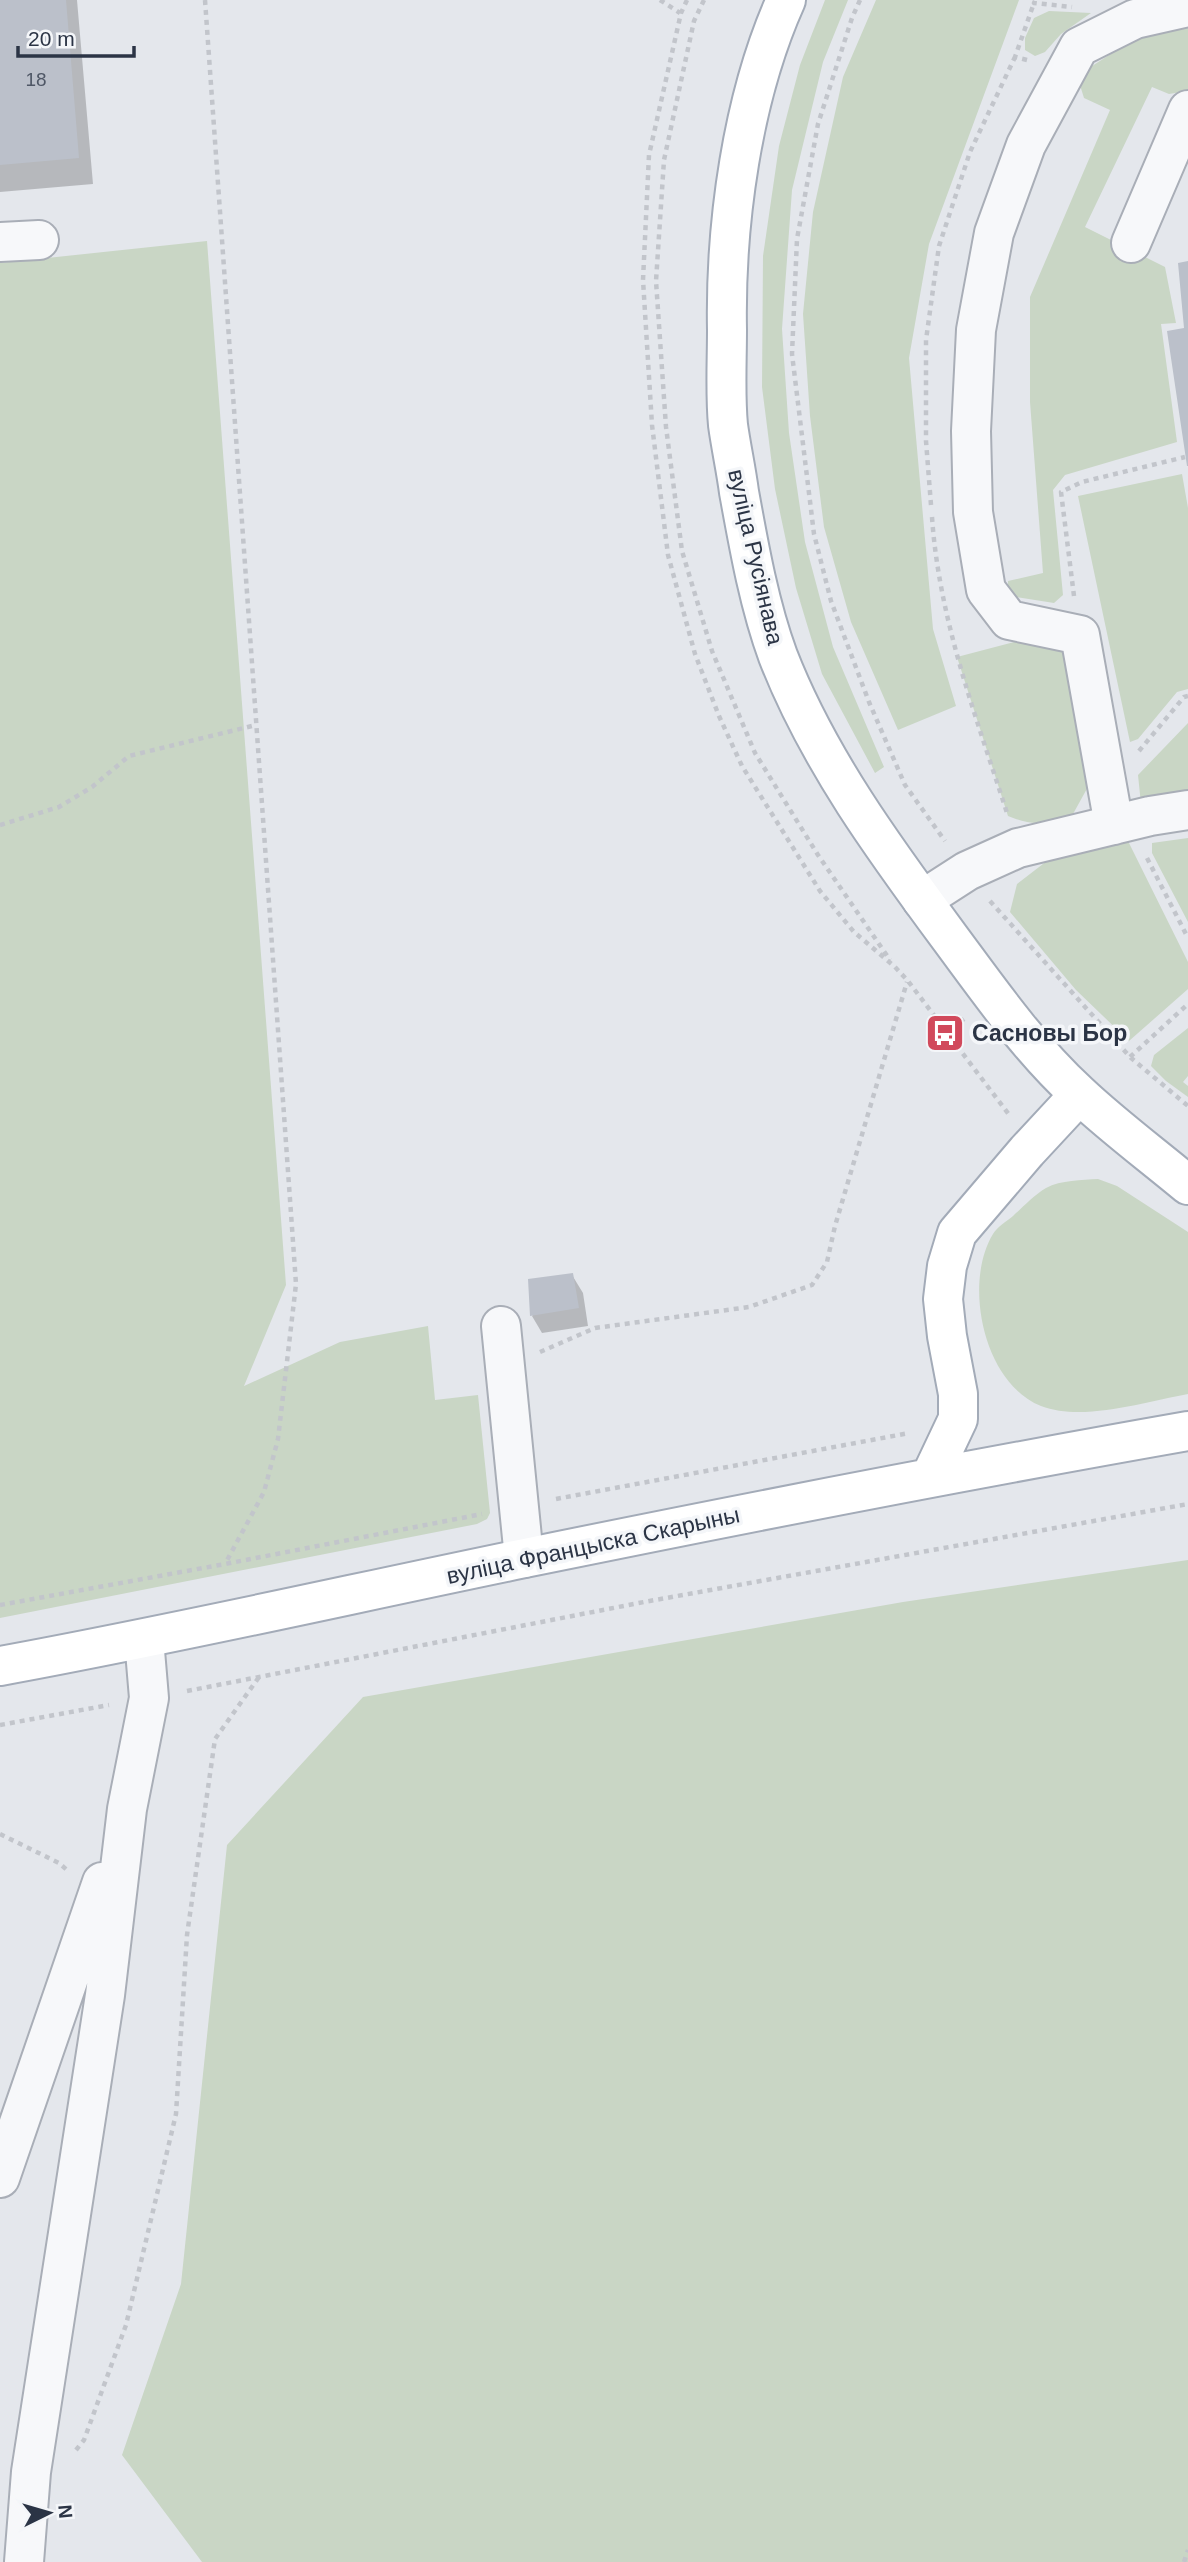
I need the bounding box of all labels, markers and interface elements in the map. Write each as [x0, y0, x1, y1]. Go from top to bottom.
scale bar [18, 14, 133, 58]
text: 20 m [28, 27, 75, 50]
house number: 18 [25, 69, 47, 90]
street label: вуліца Русіянава [723, 467, 789, 648]
bus stop icon: Сасновы Бор [924, 1012, 966, 1054]
place label: Сасновы Бор [972, 1020, 1127, 1046]
street label: вуліца Францыска Скарыны [444, 1501, 742, 1589]
north arrow [14, 2478, 84, 2548]
text: N [54, 2504, 76, 2519]

